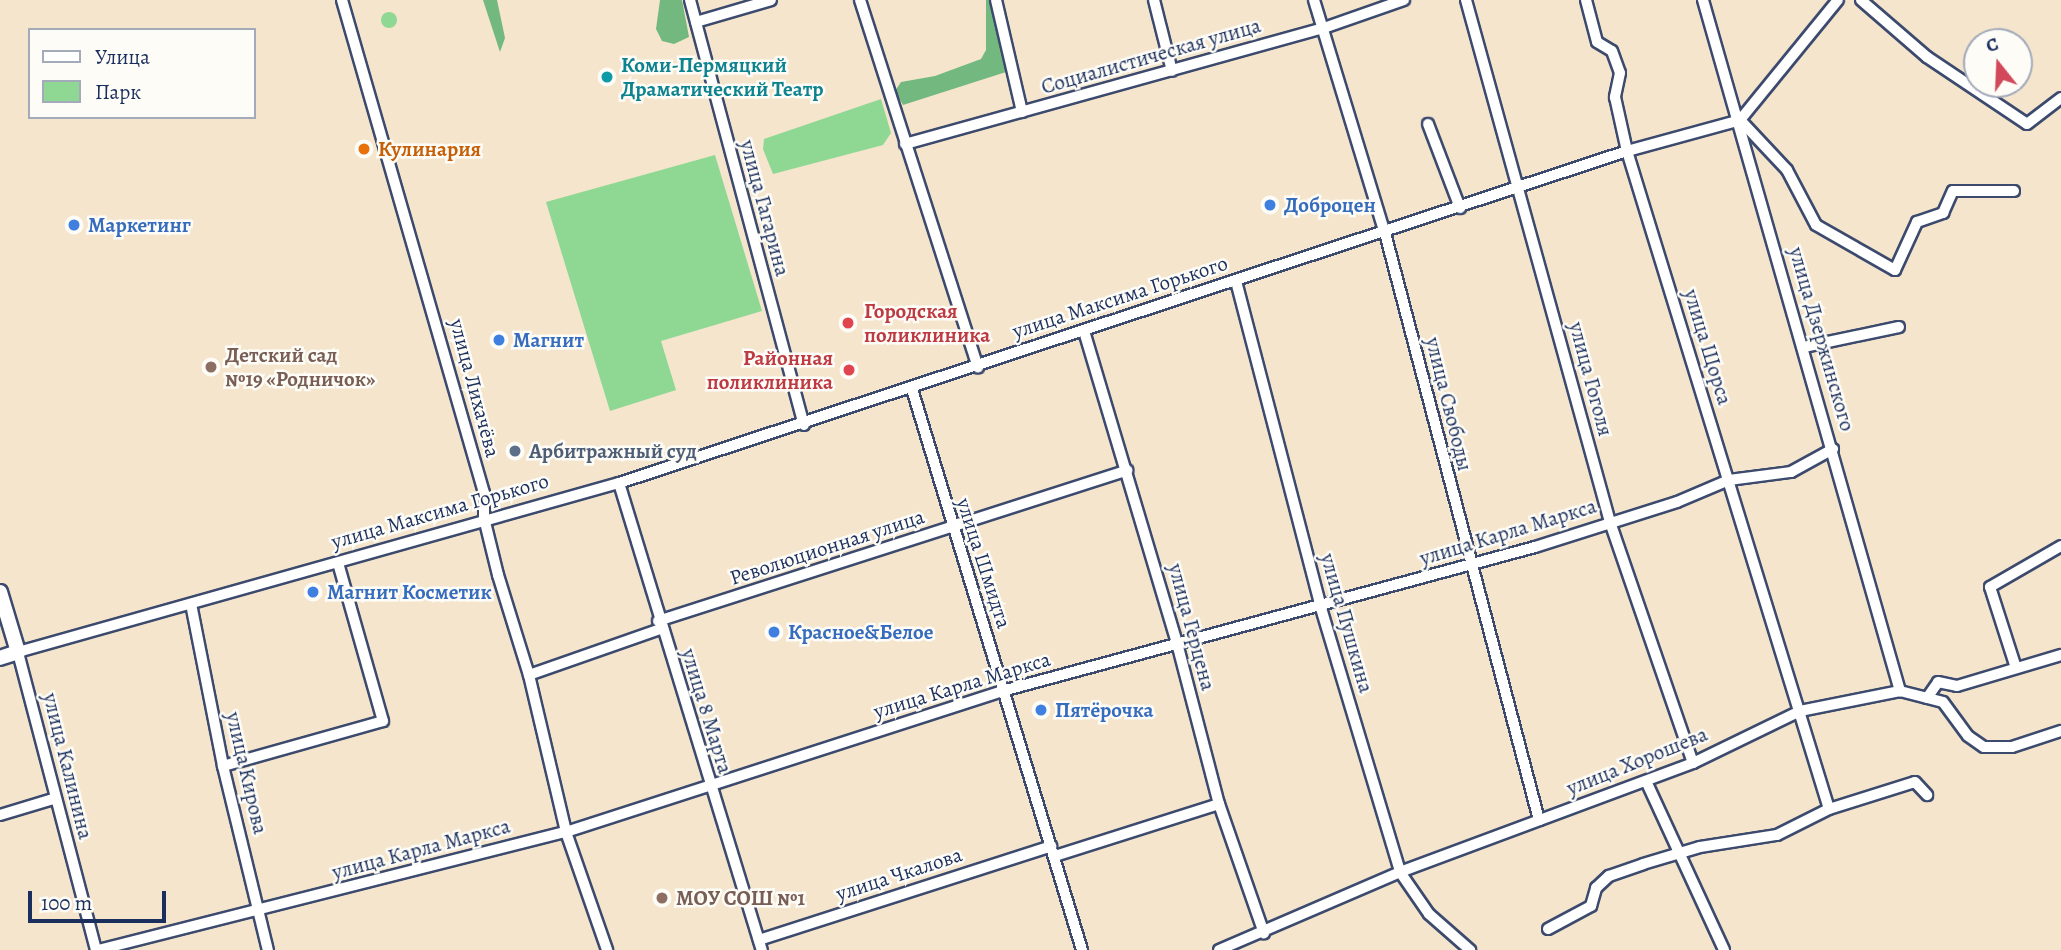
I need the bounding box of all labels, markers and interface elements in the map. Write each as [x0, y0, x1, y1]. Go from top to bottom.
street label: Социалистическая улица [1038, 13, 1264, 99]
legend [28, 28, 256, 119]
north arrow [1963, 28, 2033, 98]
text: С [1983, 31, 2002, 59]
text: Улица [95, 43, 150, 71]
place label: Коми-Пермяцкий Драматический Театр [621, 52, 823, 102]
marker: Коми-Пермяцкий Драматический Театр [599, 69, 615, 85]
text: Парк [95, 78, 141, 106]
place label: Кулинария [378, 136, 481, 162]
street label: улица Гагарина [735, 137, 795, 279]
marker: Кулинария [356, 141, 372, 157]
place label: Доброцен [1284, 192, 1376, 218]
marker: Доброцен [1262, 197, 1278, 213]
place label: Маркетинг [88, 212, 191, 238]
marker: Маркетинг [66, 217, 82, 233]
street label: улица Дзержинского [1784, 244, 1860, 434]
street label: улица Максима Горького [1009, 250, 1231, 344]
street label: улица Щорса [1678, 286, 1738, 408]
place label: Городская поликлиника [864, 298, 990, 348]
marker: Городская поликлиника [838, 313, 858, 333]
street label: улица Лихачёва [444, 316, 506, 460]
street label: улица Гоголя [1564, 319, 1618, 439]
place label: Магнит [513, 327, 584, 353]
marker: Магнит [491, 332, 507, 348]
street label: улица Свободы [1420, 334, 1478, 474]
place label: Детский сад №19 «Родничок» [225, 342, 375, 392]
place label: Районная поликлиника [707, 345, 833, 395]
marker: Детский сад №19 «Родничок» [203, 359, 219, 375]
marker: Районная поликлиника [839, 360, 859, 380]
place label: Арбитражный суд [529, 438, 697, 464]
marker: Арбитражный суд [507, 443, 523, 459]
street label: улица Максима Горького [328, 468, 552, 554]
street label: улица Карла Маркса [1417, 493, 1599, 571]
street label: улица Шмидта [951, 495, 1017, 631]
street label: Революционная улица [726, 504, 928, 590]
street label: улица Пушкина [1315, 550, 1379, 696]
street label: улица Герцена [1163, 561, 1221, 693]
place label: Магнит Косметик [327, 579, 492, 605]
marker: Магнит Косметик [305, 584, 321, 600]
place label: Красное&Белое [788, 619, 933, 645]
marker: Красное&Белое [766, 624, 782, 640]
street label: улица 8 Марта [676, 645, 738, 777]
street label: улица Карла Маркса [871, 646, 1053, 724]
street label: улица Калинина [38, 690, 98, 842]
place label: Пятёрочка [1055, 697, 1153, 723]
marker: Пятёрочка [1033, 702, 1049, 718]
street label: улица Кирова [221, 709, 273, 837]
street label: улица Хорошева [1563, 721, 1711, 801]
street label: улица Карла Маркса [329, 813, 513, 885]
street label: улица Чкалова [833, 842, 965, 906]
scale bar [32, 876, 170, 920]
place label: МОУ СОШ №1 [676, 885, 805, 911]
text: 100 m [41, 889, 92, 917]
marker: МОУ СОШ №1 [654, 890, 670, 906]

